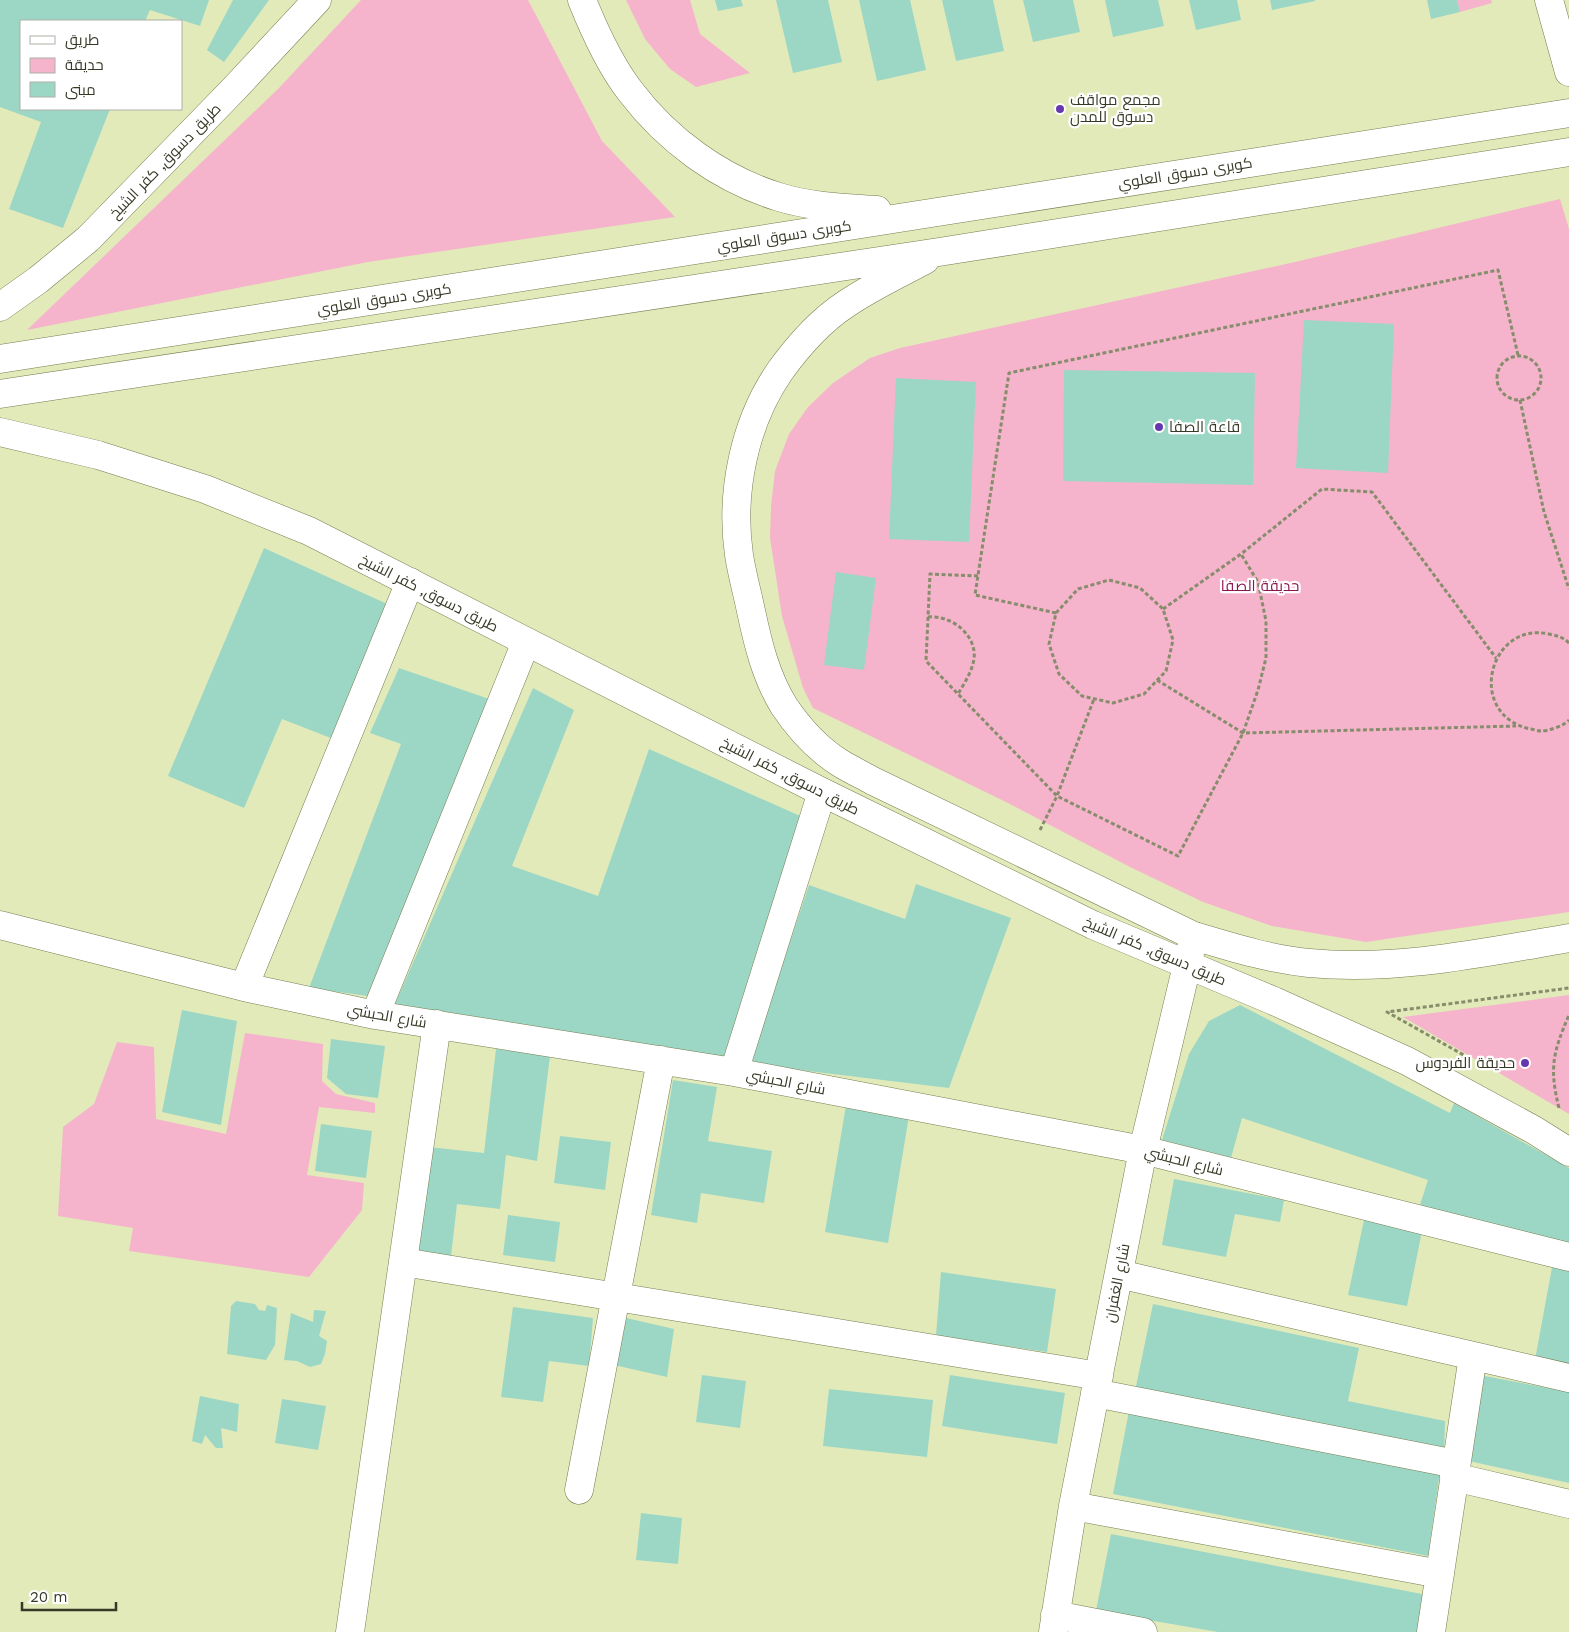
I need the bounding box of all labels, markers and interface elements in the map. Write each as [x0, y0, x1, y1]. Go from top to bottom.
legend [20, 20, 182, 110]
text: طريق [65, 31, 99, 50]
text: حديقة [65, 56, 104, 74]
text: مبنى [65, 81, 96, 100]
place label: مجمع مواقف دسوق للمدن [1070, 91, 1161, 127]
street label: طريق دسوق, كفر الشيخ [105, 100, 226, 224]
marker: مجمع مواقف دسوق للمدن [1054, 103, 1066, 115]
street label: كوبرى دسوق العلوي [1116, 153, 1254, 195]
street label: كوبرى دسوق العلوي [715, 216, 853, 258]
street label: كوبرى دسوق العلوي [315, 279, 453, 321]
place label: قاعة الصفا [1169, 418, 1240, 436]
marker: قاعة الصفا [1153, 421, 1165, 433]
street label: طريق دسوق, كفر الشيخ [356, 550, 501, 638]
park label: حديقة الصفا [1221, 577, 1299, 595]
street label: طريق دسوق, كفر الشيخ [717, 733, 862, 821]
street label: طريق دسوق, كفر الشيخ [1080, 913, 1229, 991]
street label: شارع الحبشي [345, 1000, 428, 1035]
place label: حديقة الفردوس [1415, 1054, 1515, 1073]
marker: حديقة الفردوس [1519, 1057, 1531, 1069]
street label: شارع الحبشي [744, 1065, 827, 1101]
street label: شارع الحبشي [1142, 1143, 1225, 1182]
street label: شارع الغفران [1101, 1242, 1135, 1324]
scale bar [22, 1580, 116, 1612]
text: 20 m [30, 1588, 68, 1606]

